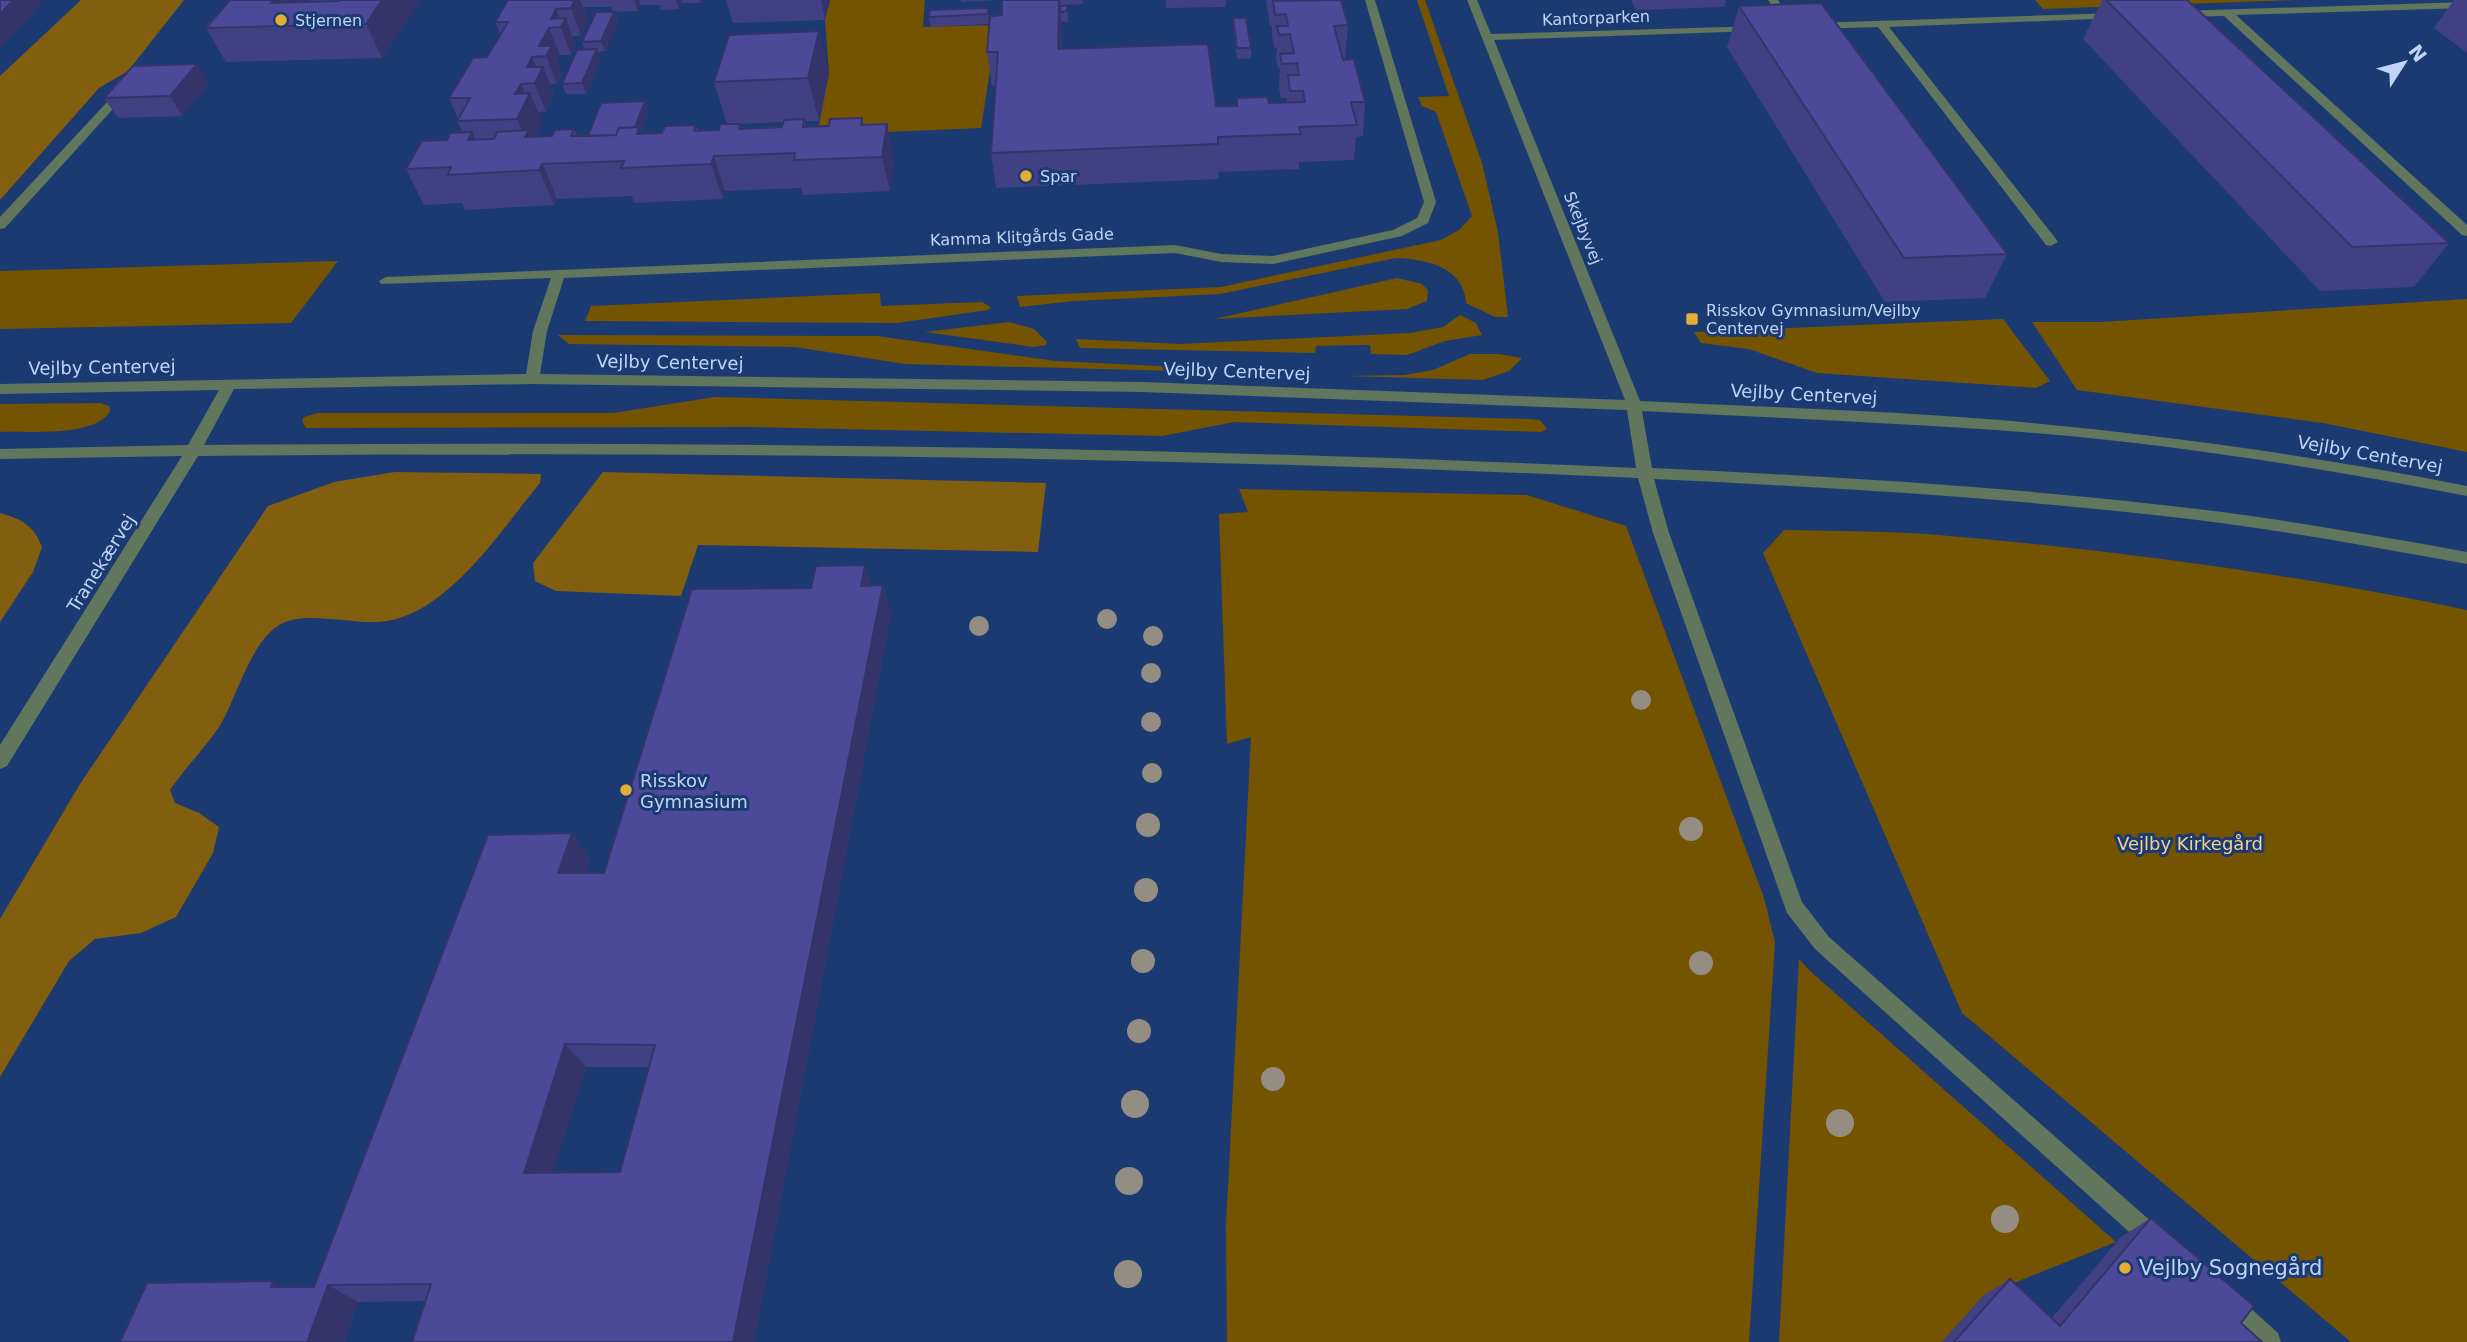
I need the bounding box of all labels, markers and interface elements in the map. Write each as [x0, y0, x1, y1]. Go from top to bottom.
street label: Kantorparken [1542, 7, 1650, 29]
place label: Stjernen [295, 11, 362, 30]
marker: Stjernen [273, 12, 289, 28]
north arrow [2369, 28, 2439, 98]
text: N [2404, 40, 2431, 66]
place label: Spar [1040, 167, 1077, 186]
marker: Spar [1018, 168, 1034, 184]
street label: Skejbyvej [1560, 189, 1606, 267]
street label: Kamma Klitgårds Gade [930, 224, 1114, 250]
place label: Risskov Gymnasium/Vejlby Centervej [1706, 301, 1921, 338]
marker: Risskov Gymnasium/Vejlby Centervej [1684, 311, 1700, 327]
street label: Vejlby Centervej [596, 350, 744, 374]
street label: Vejlby Centervej [28, 355, 176, 379]
street label: Vejlby Centervej [1163, 358, 1311, 384]
street label: Vejlby Centervej [1730, 380, 1878, 408]
street label: Vejlby Centervej [2296, 431, 2444, 477]
street label: Tranekærvej [62, 510, 139, 617]
place label: Risskov Gymnasium [640, 770, 748, 812]
marker: Risskov Gymnasium [618, 782, 634, 798]
park label: Vejlby Kirkegård [2117, 833, 2263, 854]
place label: Vejlby Sognegård [2139, 1255, 2322, 1280]
marker: Vejlby Sognegård [2117, 1260, 2133, 1276]

